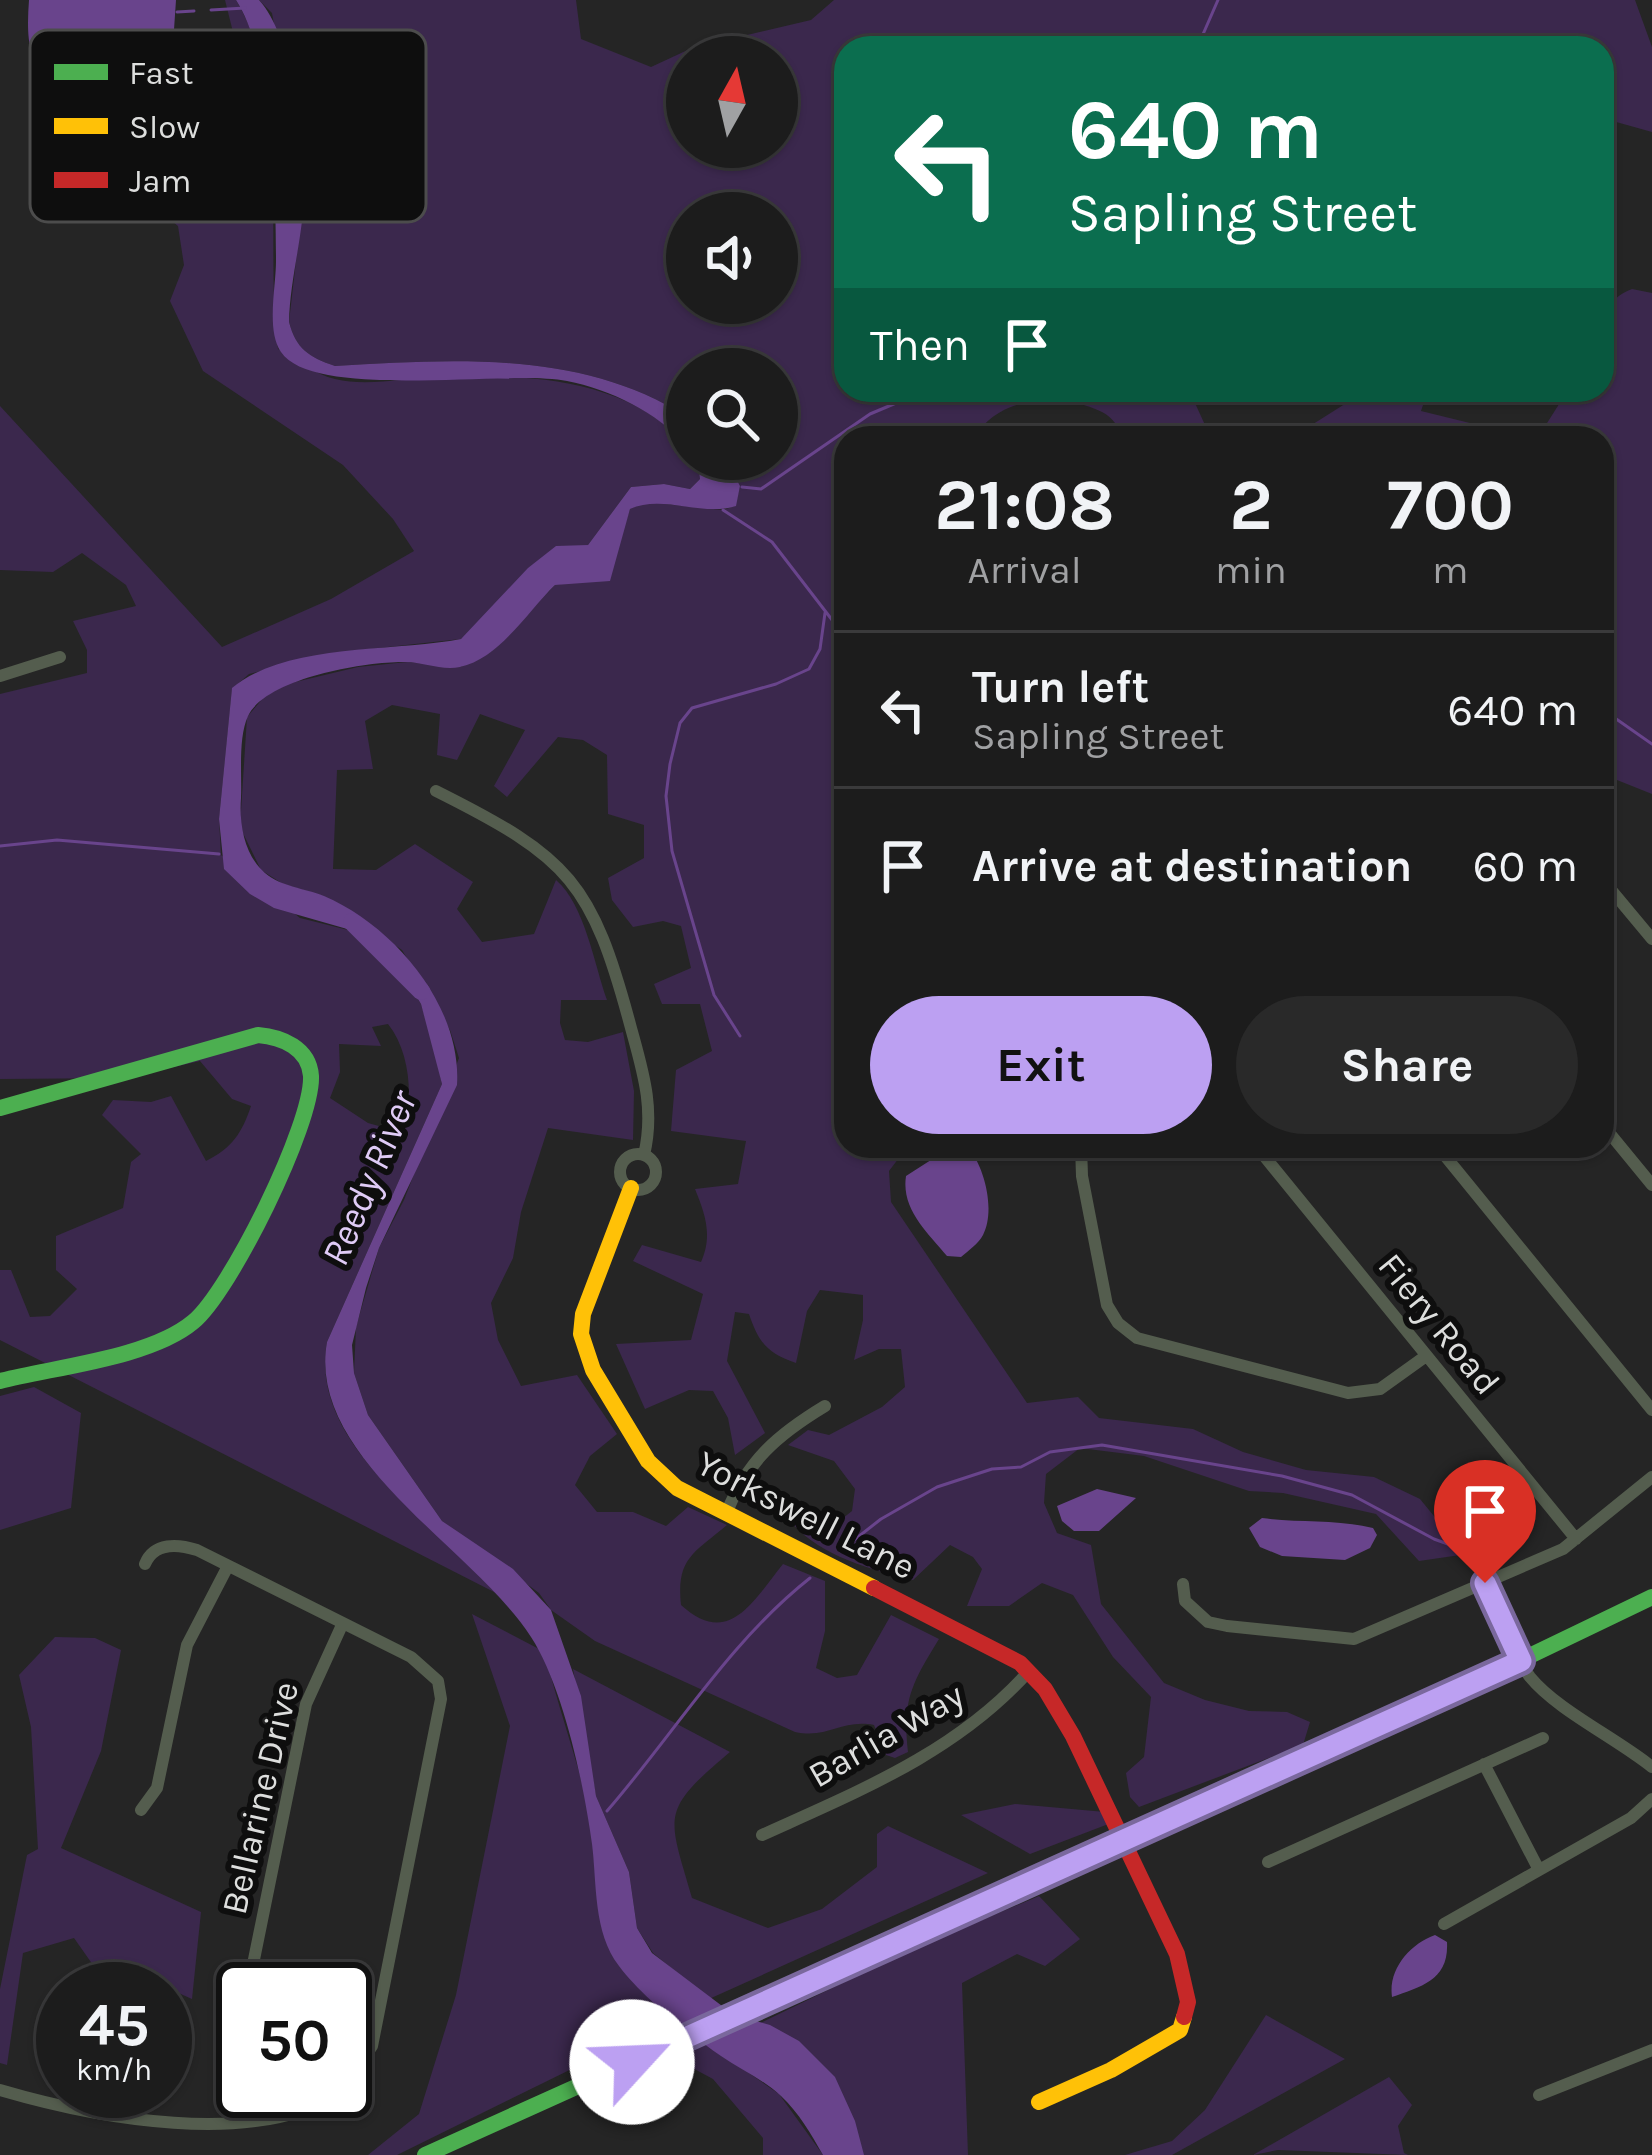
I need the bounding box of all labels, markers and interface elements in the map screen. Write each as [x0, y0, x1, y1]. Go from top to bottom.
legend [30, 30, 426, 222]
north arrow [666, 36, 798, 168]
map controls [666, 36, 798, 480]
text: Fast [129, 54, 193, 92]
text: 640 m [1068, 81, 1323, 179]
icon: left [870, 84, 1026, 240]
text: Slow [129, 108, 200, 146]
text: Jam [129, 162, 191, 200]
text: Sapling Street [1068, 181, 1417, 245]
button: sound [666, 192, 798, 324]
icon: arrive [994, 312, 1060, 378]
text: Then [870, 319, 970, 371]
button: search [666, 348, 798, 480]
text: 21:08 [934, 463, 1115, 547]
text: 2 [1229, 463, 1273, 547]
text: 700 [1387, 463, 1514, 547]
text: Arrival [967, 547, 1082, 593]
text: min [1215, 547, 1287, 593]
text: m [1432, 547, 1469, 593]
text: Turn left [972, 661, 1149, 713]
icon: left [870, 677, 936, 743]
text: 640 m [1448, 684, 1578, 736]
text: Sapling Street [972, 713, 1224, 759]
icon: arrive [870, 833, 936, 899]
text: Arrive at destination [972, 840, 1412, 892]
text: 60 m [1473, 840, 1578, 892]
button: Exit [870, 996, 1212, 1134]
button: Share [1236, 996, 1578, 1134]
water label: Reedy River [312, 1082, 427, 1272]
street label: Fiery Road [1369, 1245, 1509, 1403]
street label: Yorkswell Lane [690, 1442, 922, 1588]
pin [1434, 1460, 1536, 1583]
icon: arrive [1452, 1478, 1518, 1544]
street label: Barlia Way [801, 1674, 971, 1796]
street label: Bellarine Drive [213, 1678, 307, 1918]
speed limit sign: 50 [216, 1962, 372, 2118]
text: 45 [79, 1990, 149, 2060]
position arrow [569, 1999, 695, 2125]
text: km/h [76, 2052, 152, 2088]

